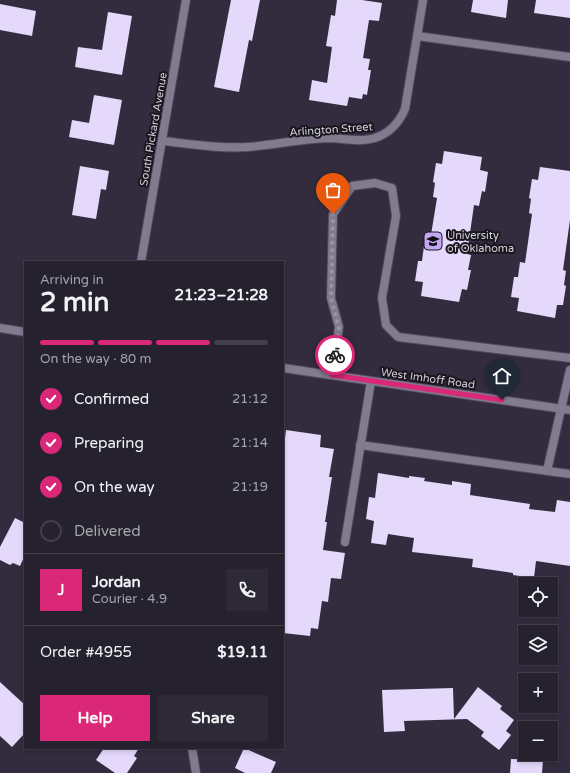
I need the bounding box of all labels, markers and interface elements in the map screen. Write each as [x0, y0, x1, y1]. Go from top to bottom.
street label: South Pickard Avenue [137, 71, 170, 187]
street label: Arlington Street [289, 120, 373, 139]
pin [316, 173, 350, 214]
icon: bag [322, 179, 344, 201]
place label: University of Oklahoma [447, 229, 514, 255]
school or university icon: University of Oklahoma [422, 230, 444, 252]
text: Arriving in [40, 272, 104, 288]
text: 21:23–21:28 [175, 286, 268, 304]
text: 2 min [40, 287, 109, 318]
courier [315, 335, 355, 375]
icon: bike [324, 344, 346, 366]
text: On the way · 80 m [40, 351, 152, 367]
pin [485, 359, 519, 400]
street label: West Imhoff Road [380, 365, 476, 392]
icon: home [491, 365, 513, 387]
icon: check [40, 388, 62, 410]
text: Confirmed [74, 390, 149, 408]
text: 21:12 [232, 391, 268, 407]
icon: check [40, 432, 62, 454]
text: Preparing [74, 434, 144, 452]
text: 21:14 [232, 435, 268, 451]
icon: check [40, 476, 62, 498]
text: On the way [74, 478, 154, 496]
text: 21:19 [232, 479, 268, 495]
text: Delivered [74, 522, 141, 540]
button: phone [226, 569, 268, 611]
text: Jordan [92, 573, 141, 591]
map controls [518, 577, 558, 761]
button: locate [518, 577, 558, 617]
text: J [58, 581, 65, 599]
text: Courier · 4.9 [92, 591, 167, 607]
button: layers [518, 625, 558, 665]
text: Order #4955 [40, 643, 132, 661]
text: $19.11 [217, 643, 268, 661]
button: + [518, 673, 558, 713]
button: Help [40, 695, 150, 741]
button: Share [158, 695, 268, 741]
button: − [518, 721, 558, 761]

